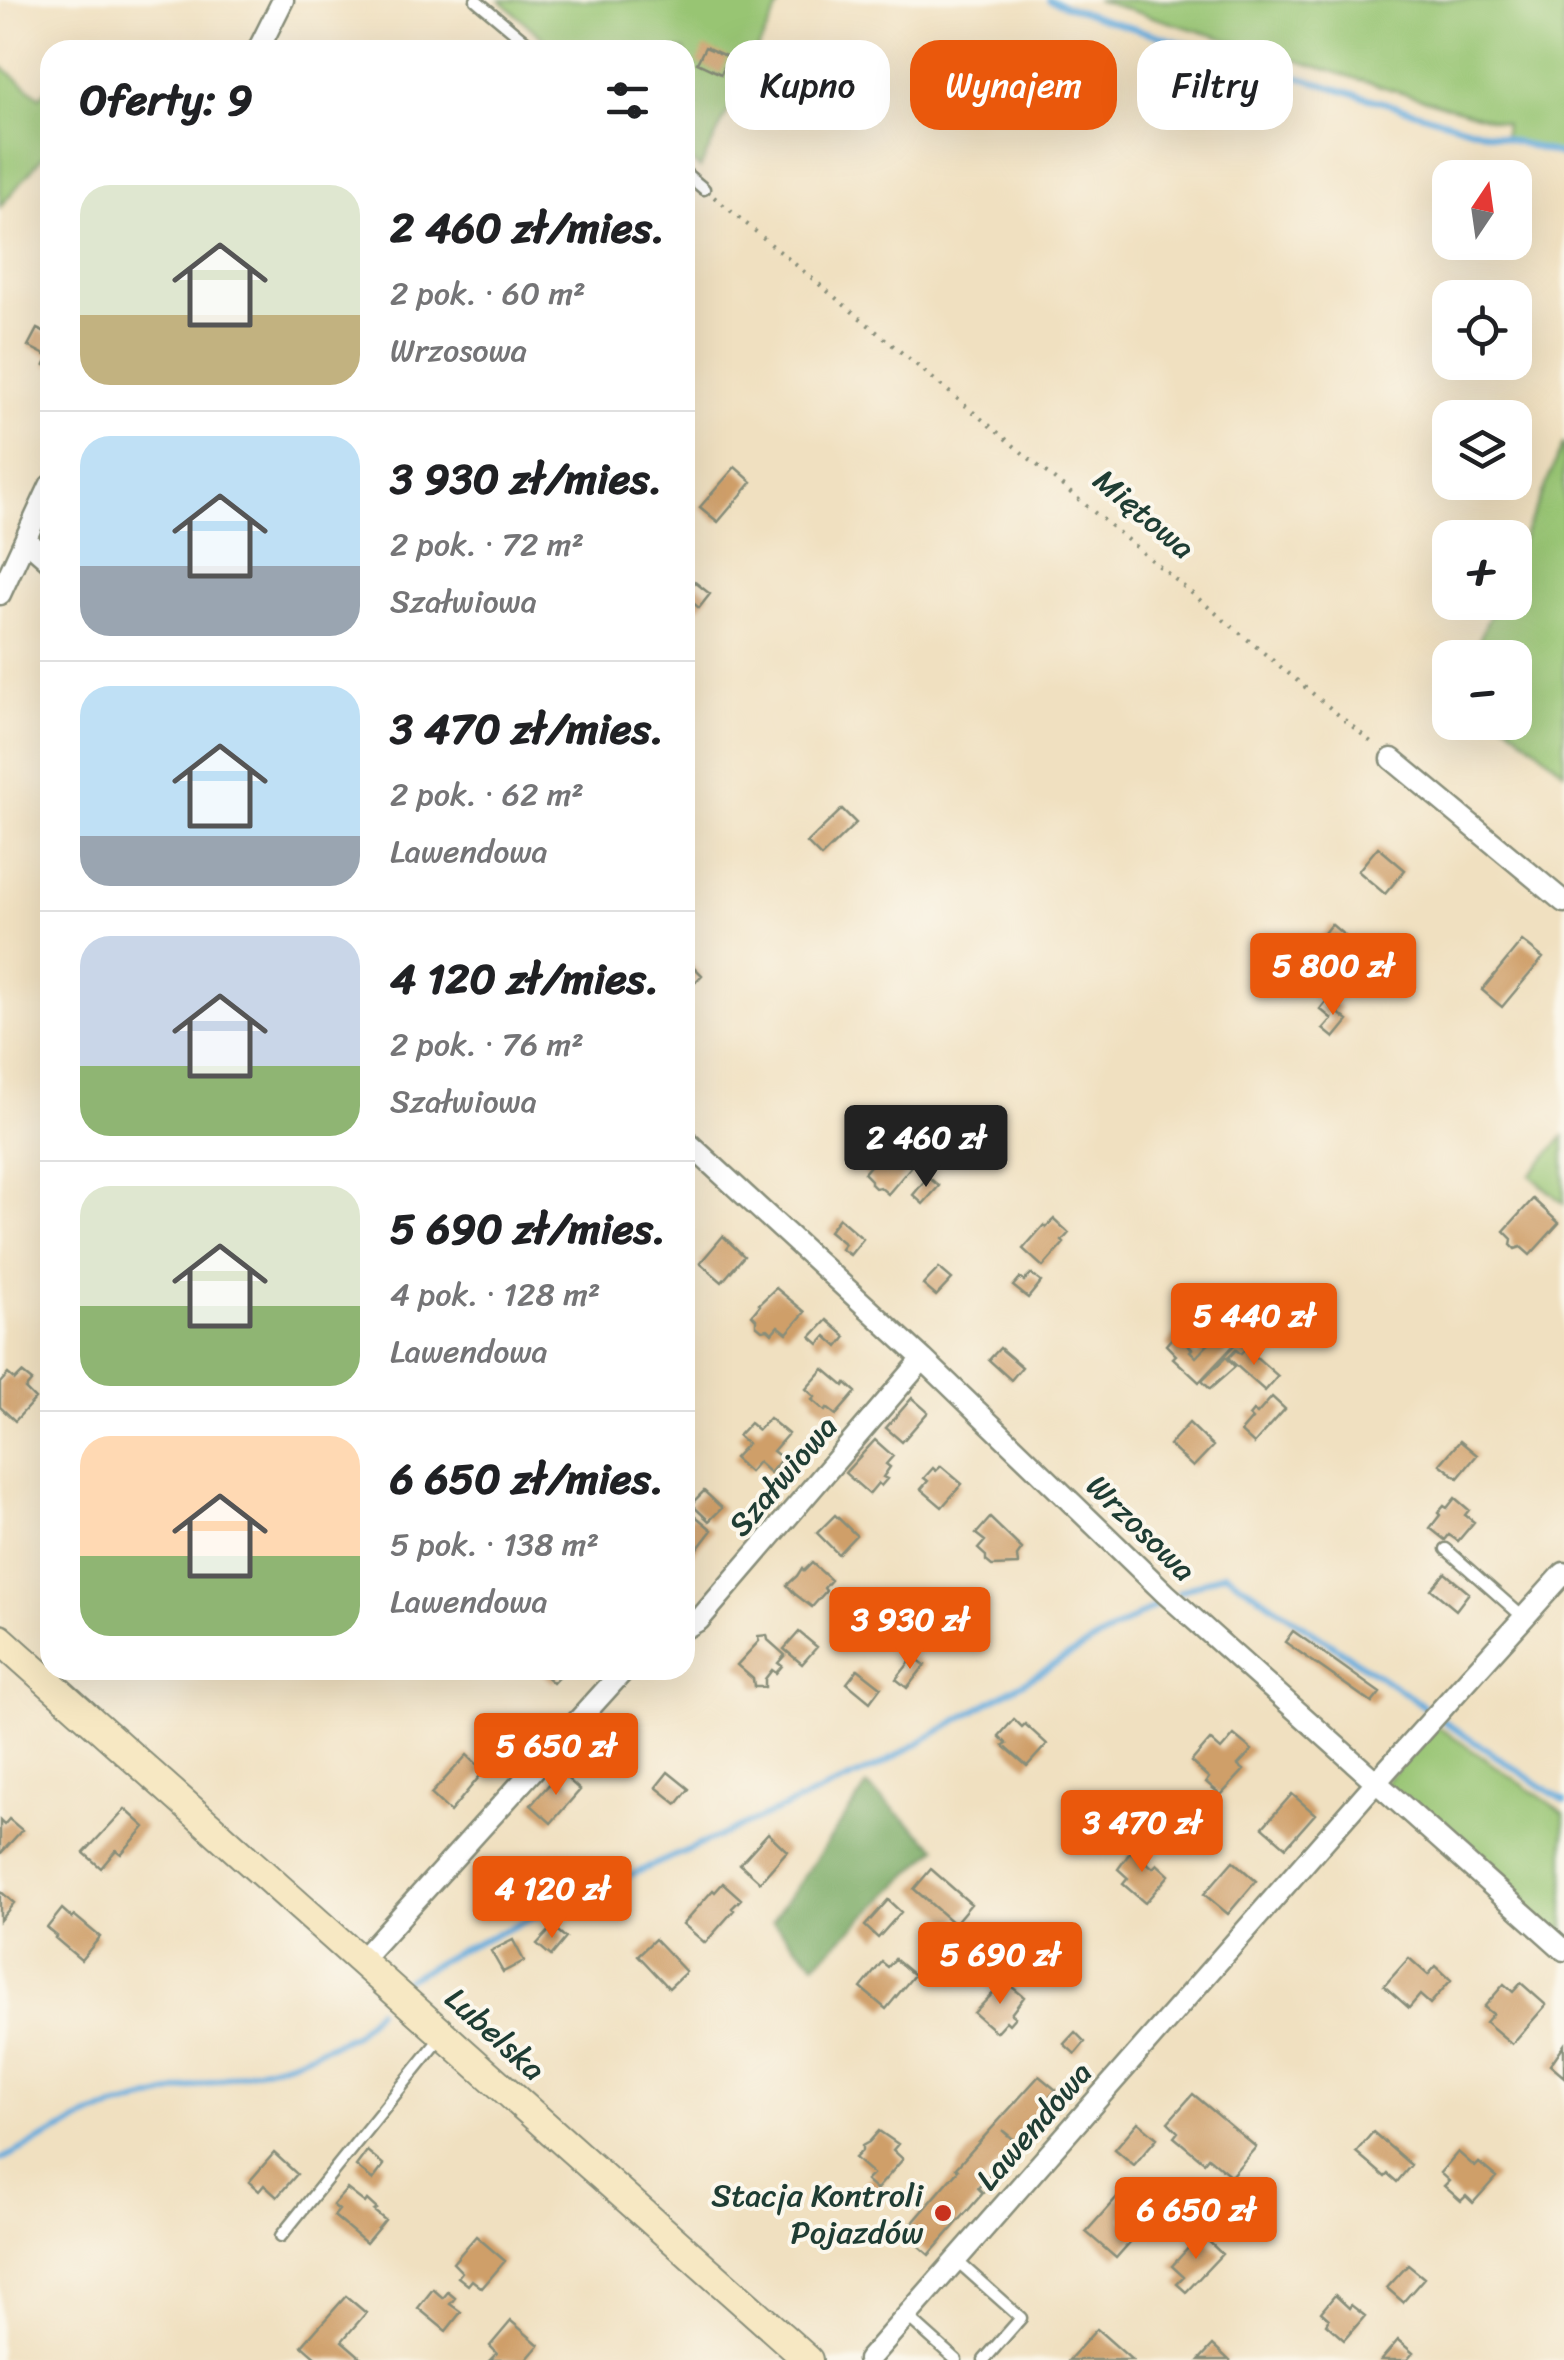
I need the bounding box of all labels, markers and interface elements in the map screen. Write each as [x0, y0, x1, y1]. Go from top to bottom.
chip: Kupno [725, 40, 890, 130]
chip: Wynajem [910, 40, 1117, 130]
chip: Filtry [1137, 40, 1293, 130]
text: Oferty: 9 [80, 63, 253, 137]
icon: filters [600, 73, 655, 128]
north arrow [1432, 160, 1532, 260]
map controls [1432, 160, 1532, 740]
text: 2 460 zł/mies. [390, 191, 665, 265]
icon: home [160, 225, 280, 345]
text: 2 pok. · 60 m² [390, 265, 586, 322]
button: locate [1432, 280, 1532, 380]
text: Wrzosowa [390, 322, 527, 379]
button: layers [1432, 400, 1532, 500]
text: 3 930 zł/mies. [390, 442, 662, 516]
street label: Miętowa [1080, 454, 1208, 574]
icon: home [160, 476, 280, 596]
text: 2 pok. · 72 m² [390, 516, 584, 573]
button: + [1432, 520, 1532, 620]
text: Szałwiowa [390, 573, 537, 630]
button: − [1432, 640, 1532, 740]
text: 3 470 zł/mies. [390, 692, 664, 766]
icon: home [160, 726, 280, 846]
text: 2 pok. · 62 m² [390, 766, 584, 823]
text: Lawendowa [390, 823, 548, 880]
pin: 5 800 zł [1230, 933, 1436, 1018]
text: 5 800 zł [1272, 937, 1394, 994]
text: 4 120 zł/mies. [390, 942, 659, 1016]
icon: home [160, 976, 280, 1096]
text: 2 pok. · 76 m² [390, 1016, 584, 1073]
text: Szałwiowa [390, 1073, 537, 1130]
pin: 2 460 zł [823, 1105, 1029, 1190]
text: 2 460 zł [866, 1109, 986, 1166]
text: 5 690 zł/mies. [390, 1192, 666, 1266]
icon: home [160, 1226, 280, 1346]
text: 4 pok. · 128 m² [390, 1266, 600, 1323]
pin: 5 440 zł [1151, 1283, 1357, 1368]
text: 5 440 zł [1193, 1287, 1315, 1344]
text: Lawendowa [390, 1323, 548, 1380]
street label: Szałwiowa [713, 1402, 853, 1550]
text: 6 650 zł/mies. [390, 1442, 664, 1516]
street label: Wrzosowa [1072, 1460, 1210, 1596]
icon: home [160, 1476, 280, 1596]
text: 5 pok. · 138 m² [390, 1516, 599, 1573]
text: Lawendowa [390, 1573, 548, 1630]
pin: 3 930 zł [807, 1587, 1013, 1672]
text: 3 930 zł [851, 1591, 969, 1648]
pin: 5 650 zł [453, 1713, 659, 1798]
text: 5 650 zł [496, 1717, 616, 1774]
pin: 3 470 zł [1039, 1790, 1245, 1875]
text: 3 470 zł [1083, 1794, 1201, 1851]
pin: 4 120 zł [449, 1856, 655, 1941]
text: 4 120 zł [495, 1860, 609, 1917]
pin: 5 690 zł [897, 1922, 1103, 2007]
text: 5 690 zł [940, 1926, 1060, 1983]
street label: Lubelska [431, 1972, 559, 2096]
street label: Lawendowa [961, 2048, 1107, 2204]
place label: Stacja Kontroli Pojazdów [711, 2167, 924, 2261]
pin: 6 650 zł [1093, 2177, 1299, 2262]
text: 6 650 zł [1137, 2181, 1255, 2238]
marker: Stacja Kontroli Pojazdów [932, 2202, 954, 2224]

